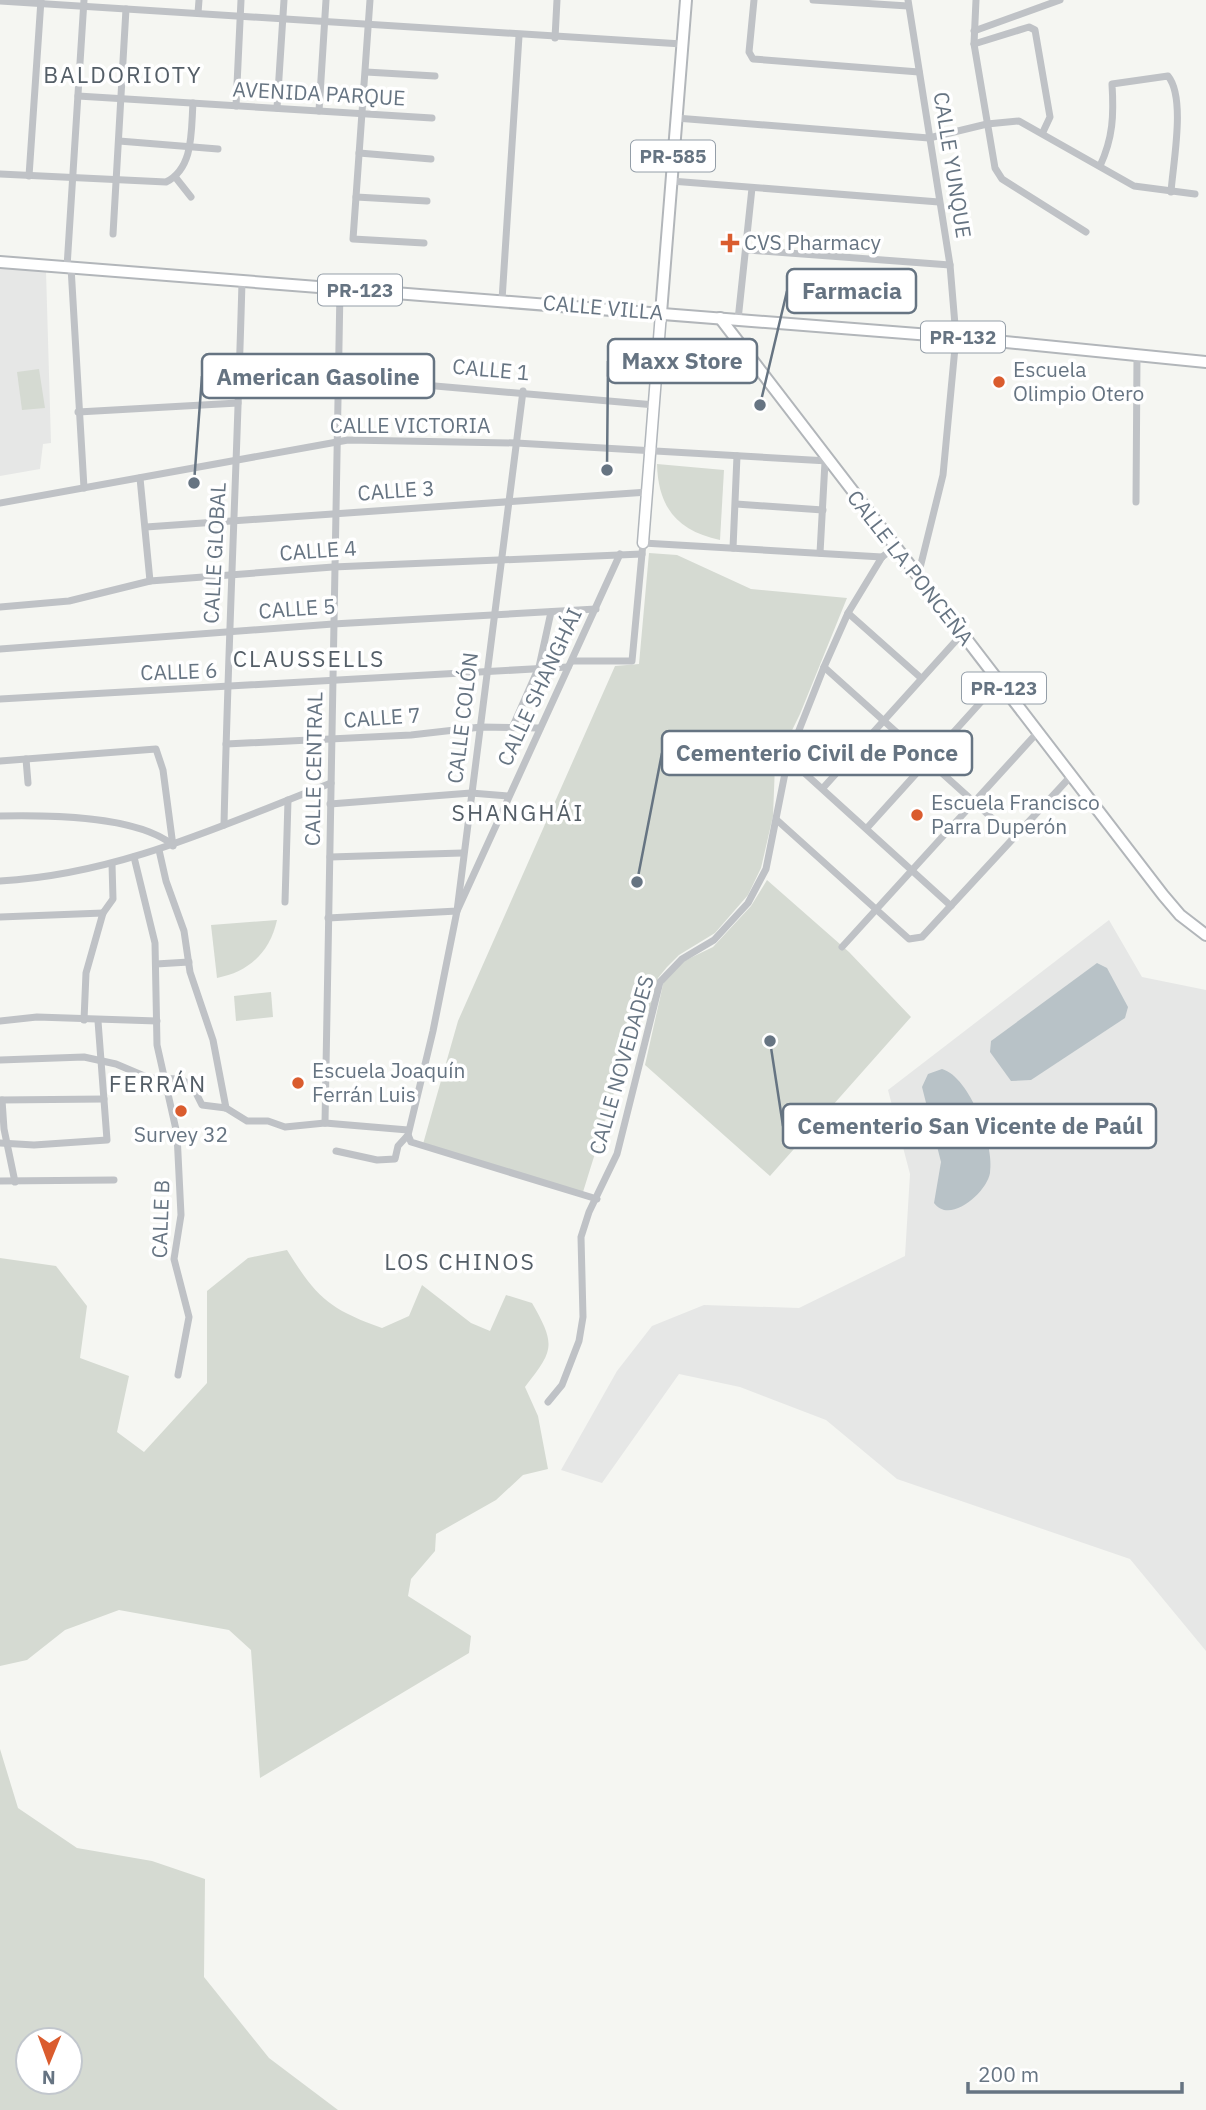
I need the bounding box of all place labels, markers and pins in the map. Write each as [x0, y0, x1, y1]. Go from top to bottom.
place label: CVS Pharmacy [744, 228, 881, 256]
marker: CVS Pharmacy [722, 235, 738, 251]
callout: Farmacia [787, 269, 916, 313]
callout: Maxx Store [608, 339, 757, 383]
callout: American Gasoline [202, 354, 434, 398]
place label: Escuela Olimpio Otero [1013, 355, 1144, 407]
marker: Escuela Olimpio Otero [991, 374, 1007, 390]
callout: Cementerio Civil de Ponce [662, 731, 972, 775]
place label: Escuela Francisco Parra Duperón [931, 788, 1100, 840]
marker: Escuela Francisco Parra Duperón [909, 807, 925, 823]
place label: Escuela Joaquín Ferrán Luis [312, 1056, 465, 1108]
marker: Escuela Joaquín Ferrán Luis [290, 1075, 306, 1091]
marker: Survey 32 [173, 1103, 189, 1119]
callout: Cementerio San Vicente de Paúl [783, 1104, 1156, 1148]
place label: Survey 32 [134, 1120, 228, 1148]

